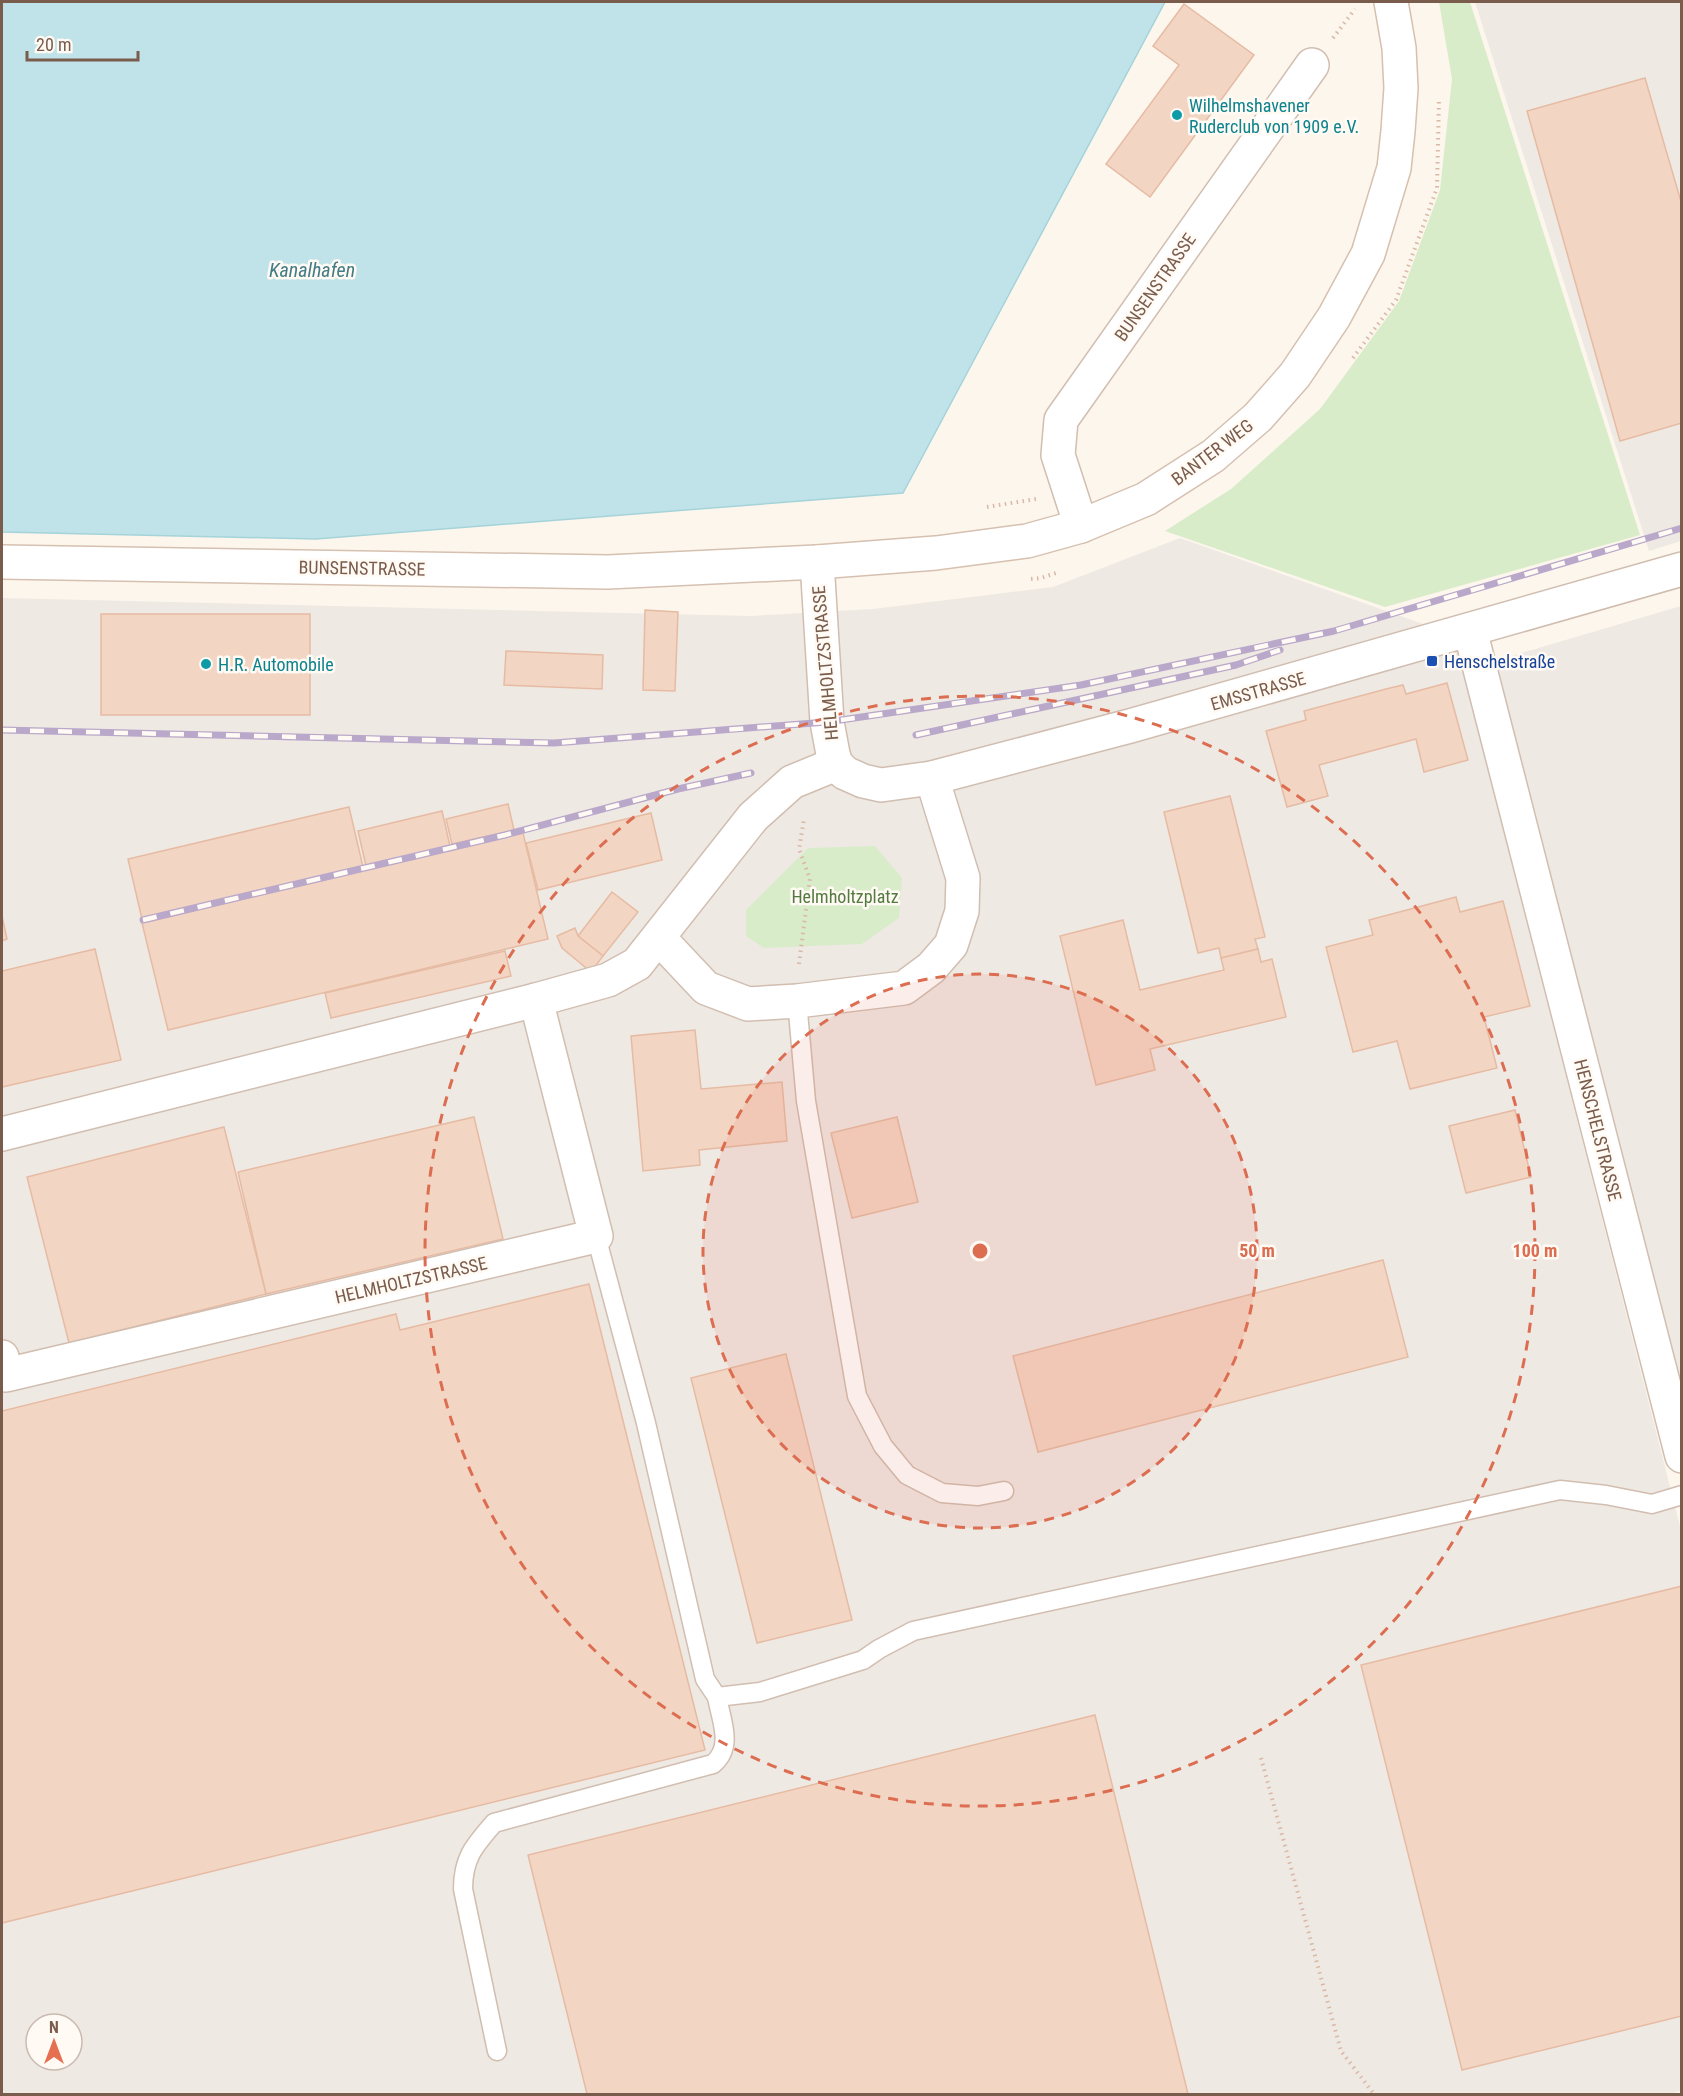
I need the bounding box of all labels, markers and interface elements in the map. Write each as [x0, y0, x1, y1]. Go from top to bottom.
scale bar [27, 24, 138, 62]
text: 20 m [36, 34, 71, 55]
place label: Wilhelmshavener Ruderclub von 1909 e.V. [1189, 95, 1359, 137]
marker: Wilhelmshavener Ruderclub von 1909 e.V. [1170, 108, 1184, 122]
street label: BUNSENSTRASSE [1110, 229, 1200, 345]
water label: Kanalhafen [269, 258, 355, 282]
street label: BANTER WEG [1167, 415, 1257, 489]
street label: BUNSENSTRASSE [298, 556, 426, 580]
street label: HELMHOLTZSTRASSE [808, 585, 842, 741]
place label: Henschelstraße [1444, 651, 1555, 672]
place label: H.R. Automobile [218, 654, 334, 675]
marker: Henschelstraße [1425, 654, 1439, 668]
marker: H.R. Automobile [199, 657, 213, 671]
street label: EMSSTRASSE [1208, 667, 1308, 715]
park label: Helmholtzplatz [791, 886, 899, 907]
street label: HENSCHELSTRASSE [1570, 1057, 1626, 1203]
text: 50 m [1239, 1240, 1275, 1261]
text: 100 m [1513, 1240, 1557, 1261]
centre of rings [970, 1241, 990, 1261]
street label: HELMHOLTZSTRASSE [333, 1252, 489, 1308]
north arrow [24, 2012, 84, 2072]
text: N [49, 2018, 59, 2037]

